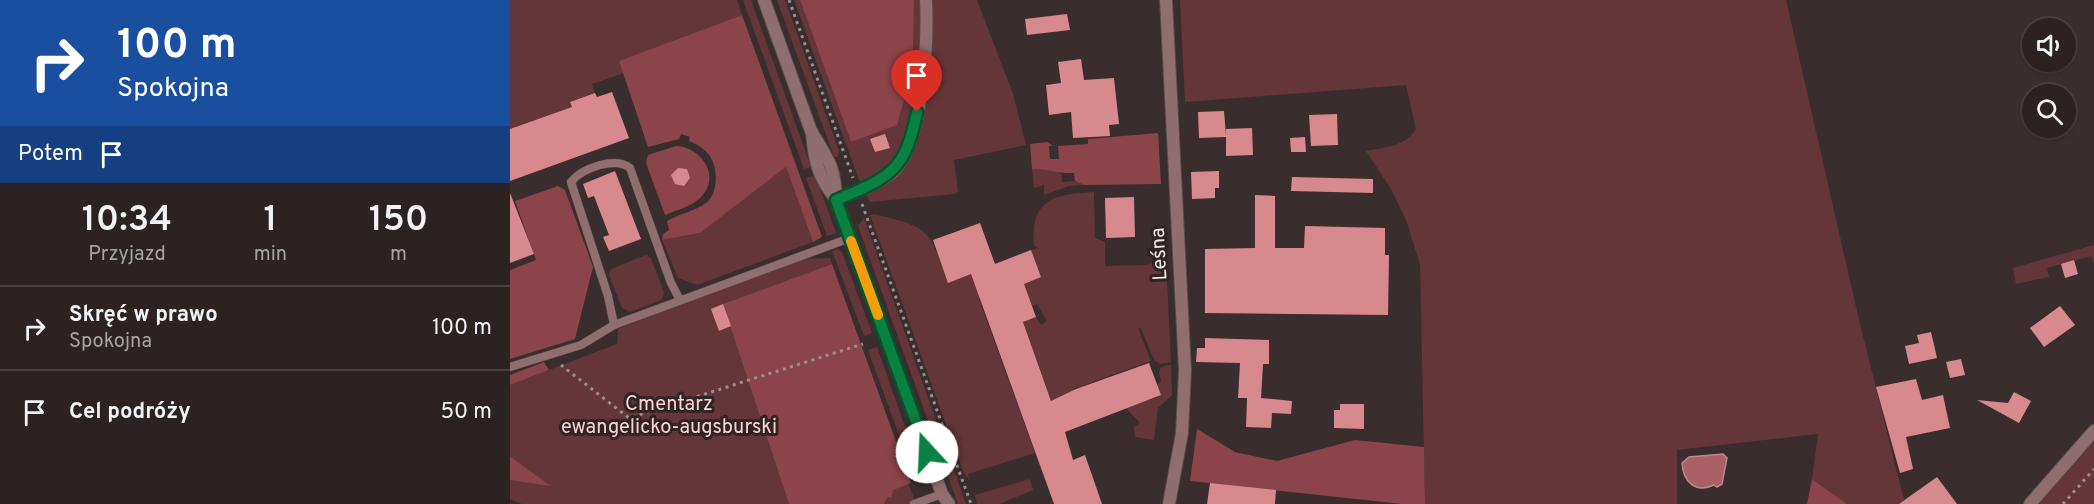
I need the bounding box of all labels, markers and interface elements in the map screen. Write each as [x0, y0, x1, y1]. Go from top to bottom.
map controls [2022, 18, 2076, 138]
button: sound [2022, 18, 2076, 72]
text: 100 m [117, 20, 236, 73]
icon: right [18, 24, 96, 102]
pin [891, 50, 942, 112]
icon: arrive [900, 59, 933, 92]
text: Spokojna [117, 72, 229, 106]
button: search [2022, 84, 2076, 138]
icon: arrive [95, 138, 128, 171]
text: Potem [18, 141, 83, 168]
text: 10:34 [82, 198, 172, 244]
text: 1 [263, 198, 278, 244]
text: 150 [369, 198, 428, 244]
street label: Leśna [1146, 227, 1174, 281]
text: Przyjazd [88, 242, 166, 268]
text: min [254, 242, 287, 268]
text: m [390, 242, 407, 268]
text: Skręć w prawo [69, 302, 218, 329]
icon: right [18, 312, 51, 345]
text: 100 m [432, 315, 492, 342]
text: Spokojna [69, 329, 152, 355]
park label: Cmentarz ewangelicko-augsburski [561, 392, 777, 441]
icon: arrive [18, 396, 51, 429]
text: Cel podróży [69, 399, 191, 426]
text: 50 m [440, 399, 492, 426]
position arrow [895, 420, 959, 484]

